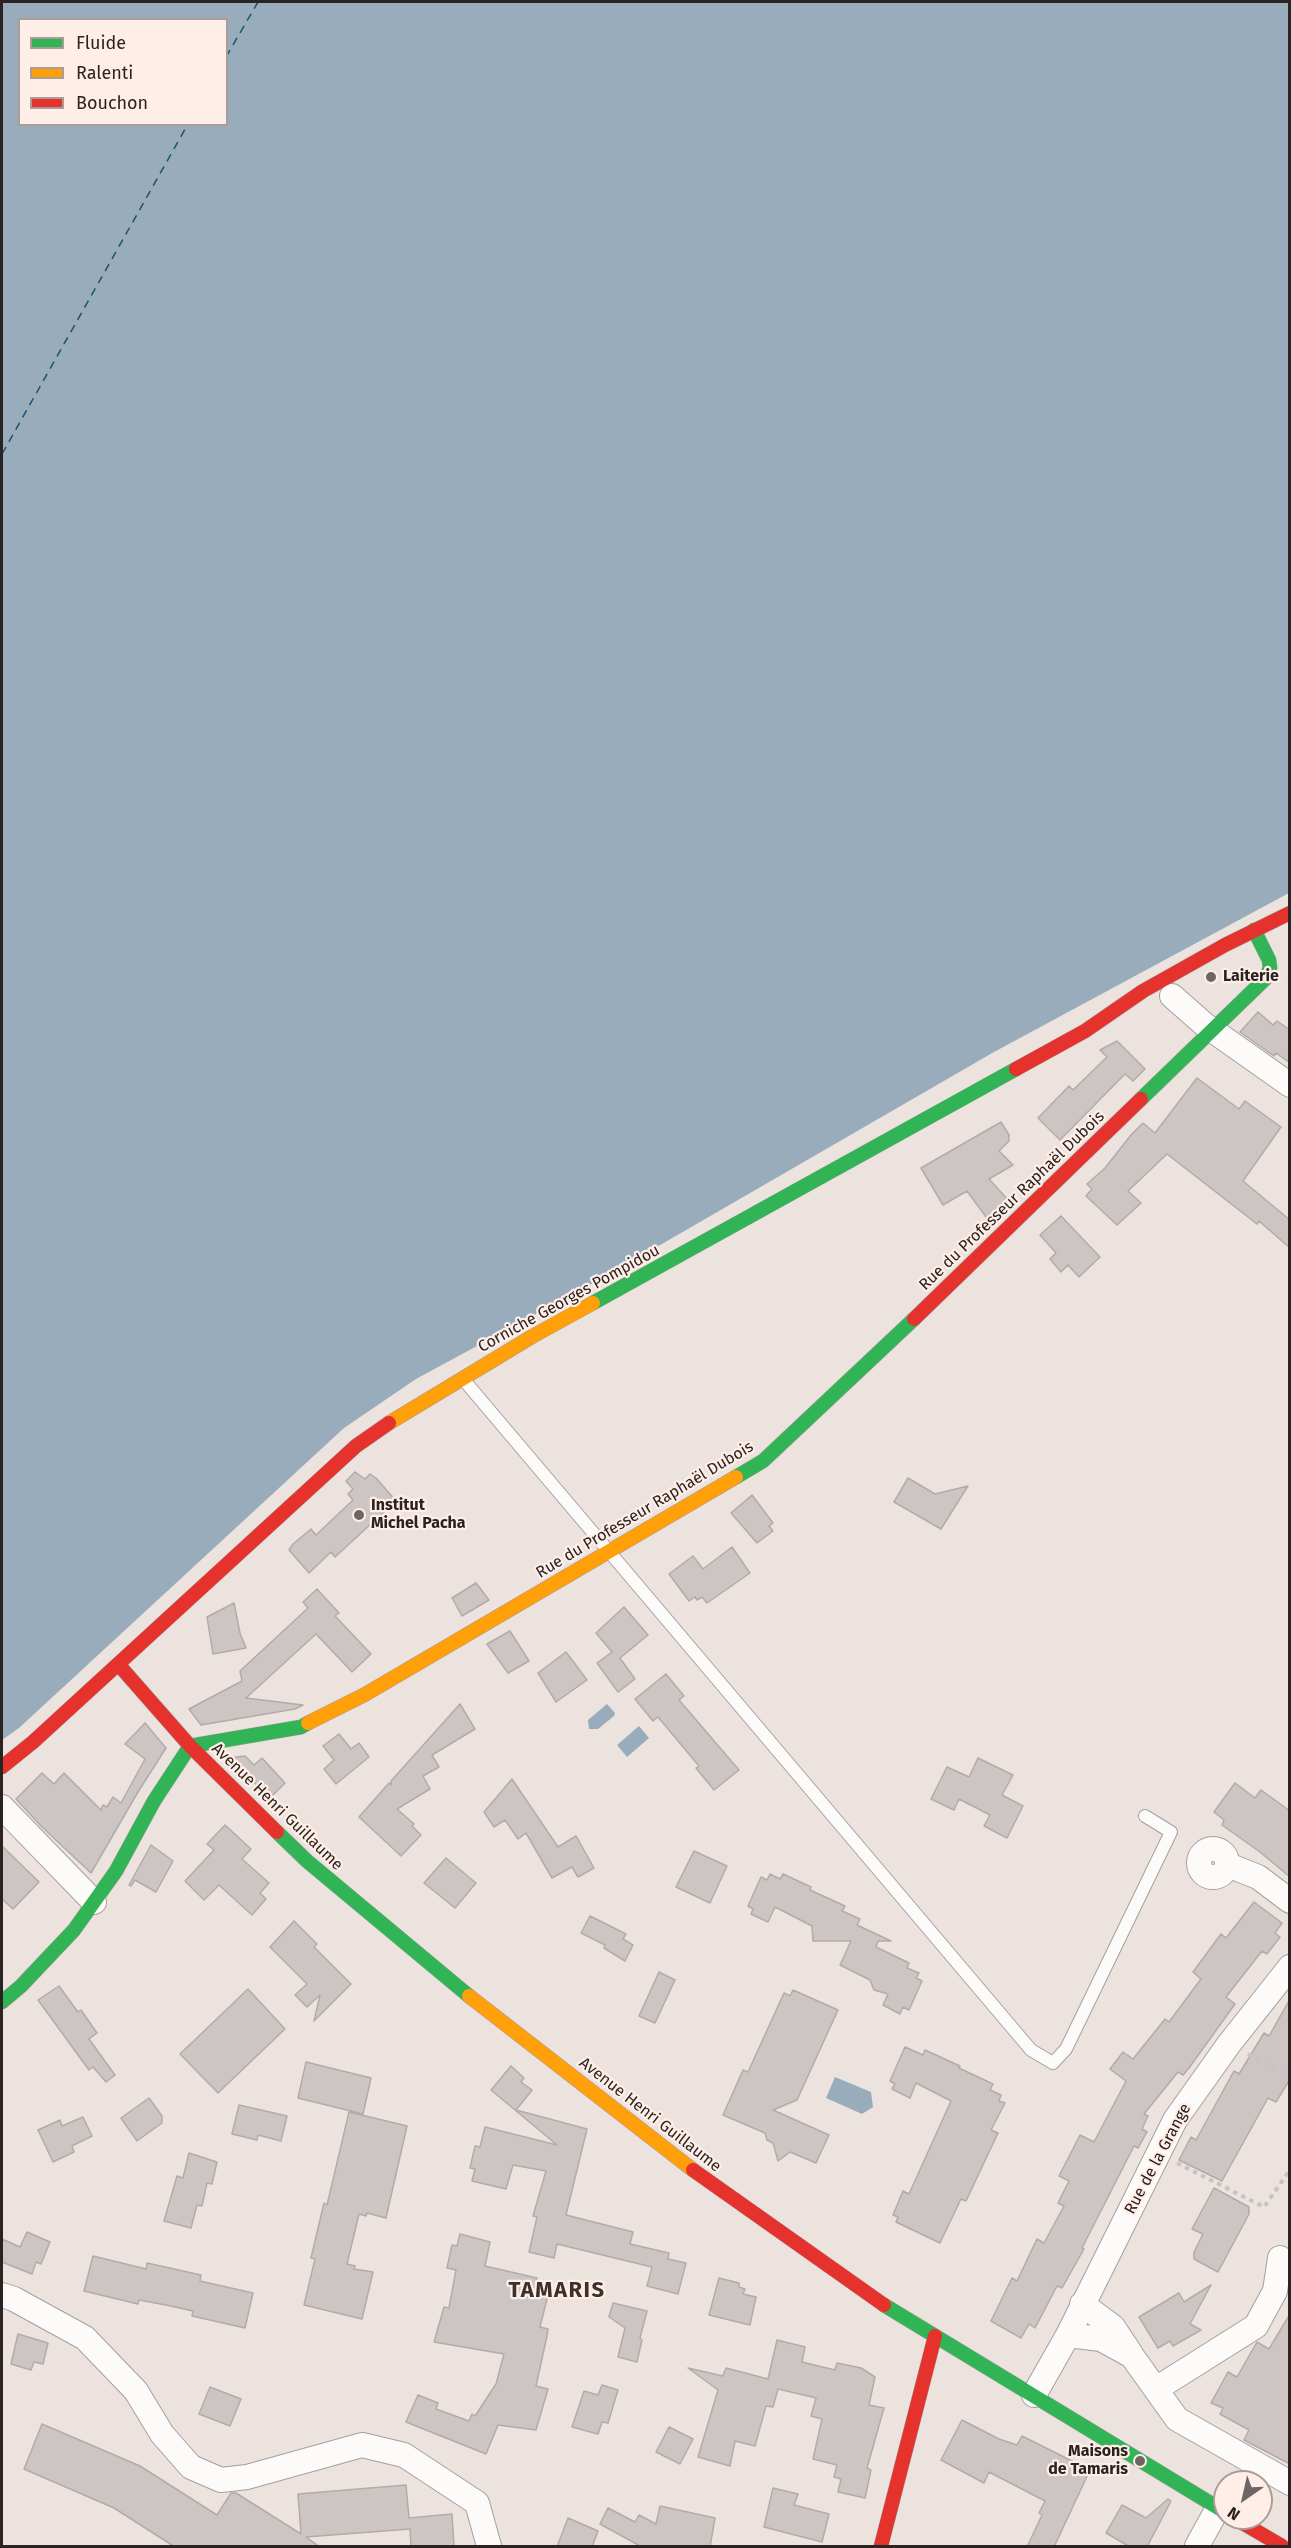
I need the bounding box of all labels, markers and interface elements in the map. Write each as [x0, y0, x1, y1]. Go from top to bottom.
legend [18, 18, 228, 126]
text: Fluide [76, 32, 126, 54]
text: Ralenti [76, 62, 133, 84]
text: Bouchon [76, 92, 148, 114]
place label: Laiterie [1223, 967, 1279, 987]
marker: Laiterie [1204, 970, 1218, 984]
street label: Rue du Professeur Raphaël Dubois [915, 1107, 1109, 1295]
street label: Corniche Georges Pompidou [475, 1241, 663, 1357]
street label: Rue du Professeur Raphaël Dubois [533, 1437, 757, 1583]
place label: Institut Michel Pacha [371, 1496, 466, 1534]
marker: Institut Michel Pacha [352, 1508, 366, 1522]
street label: Avenue Henri Guillaume [207, 1739, 347, 1875]
street label: Avenue Henri Guillaume [575, 2054, 725, 2176]
street label: Rue de la Grange [1121, 2100, 1195, 2218]
district label: TAMARIS [508, 2278, 606, 2304]
place label: Maisons de Tamaris [1048, 2442, 1128, 2480]
marker: Maisons de Tamaris [1133, 2454, 1147, 2468]
north arrow [1213, 2470, 1273, 2530]
text: N [1224, 2503, 1243, 2525]

